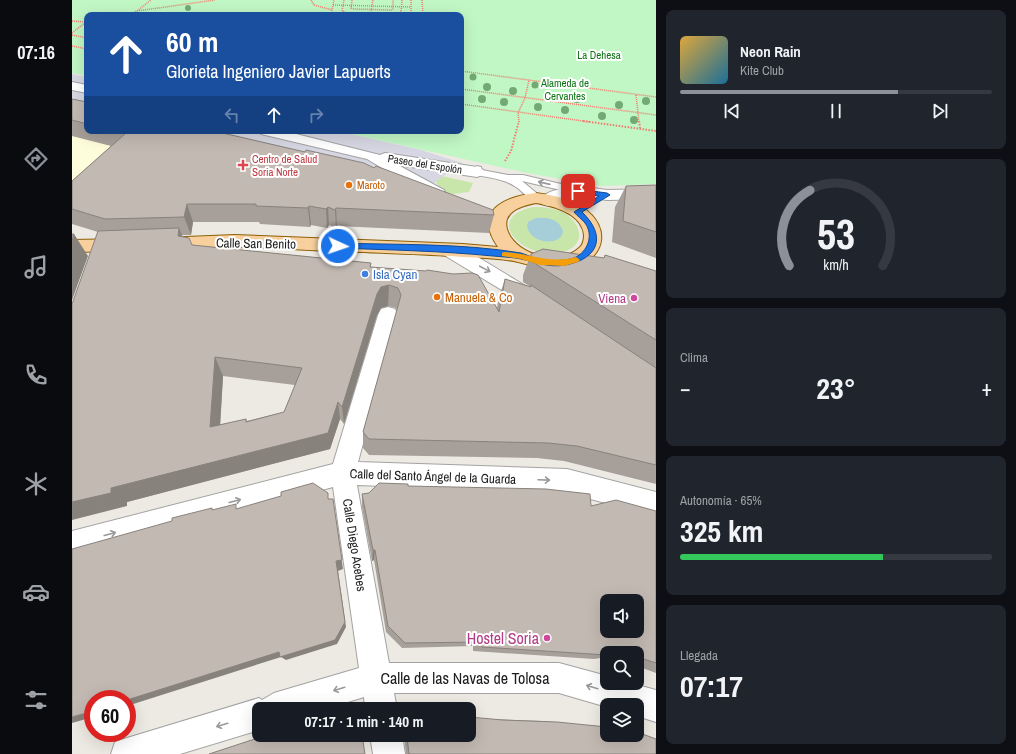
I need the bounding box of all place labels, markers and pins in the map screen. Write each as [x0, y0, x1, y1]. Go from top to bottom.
place label: Centro de Salud Soria Norte [252, 152, 317, 179]
marker: Centro de Salud Soria Norte [237, 159, 249, 171]
pin [561, 174, 595, 208]
place label: Maroto [357, 178, 385, 192]
marker: Maroto [344, 180, 354, 190]
place label: Isla Cyan [373, 266, 418, 283]
marker: Isla Cyan [360, 269, 370, 279]
place label: Manuela & Co [445, 289, 513, 306]
place label: Viena [598, 290, 626, 307]
marker: Manuela & Co [432, 292, 442, 302]
marker: Viena [629, 293, 639, 303]
place label: Hostel Soria [467, 627, 540, 649]
marker: Hostel Soria [542, 633, 552, 643]

